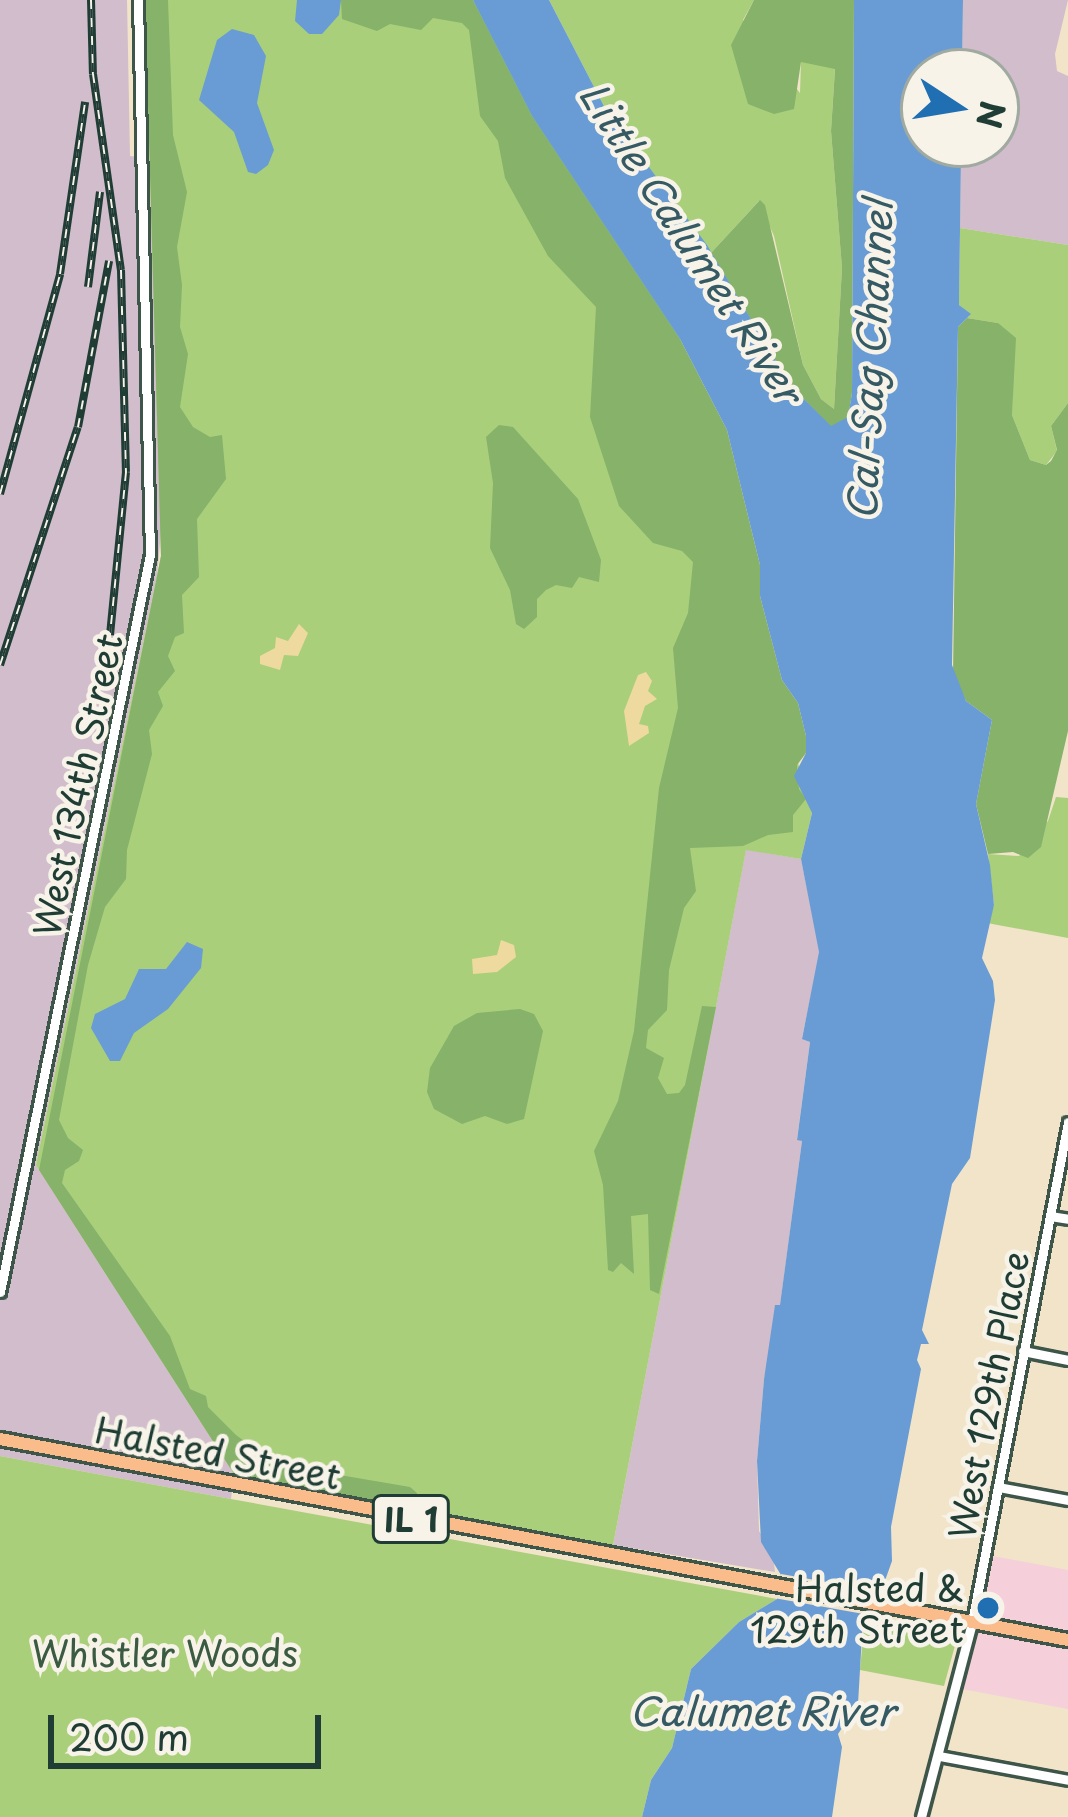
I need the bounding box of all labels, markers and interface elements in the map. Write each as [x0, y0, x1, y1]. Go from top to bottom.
north arrow [900, 48, 1020, 168]
water label: Little Calumet River [570, 71, 814, 413]
text: N [965, 97, 1019, 133]
water label: Cal-Sag Channel [837, 198, 901, 522]
street label: West 134th Street [24, 628, 130, 942]
street label: West 129th Place [939, 1246, 1037, 1544]
street label: Halsted Street [91, 1407, 345, 1497]
road number: IL 1 [369, 1492, 453, 1546]
place label: Halsted & 129th Street [750, 1565, 964, 1650]
marker: Halsted & 129th Street [975, 1595, 1001, 1621]
park label: Whistler Woods [30, 1631, 300, 1675]
water label: Calumet River [628, 1687, 896, 1733]
scale bar [54, 1691, 327, 1765]
text: 200 m [69, 1709, 189, 1763]

